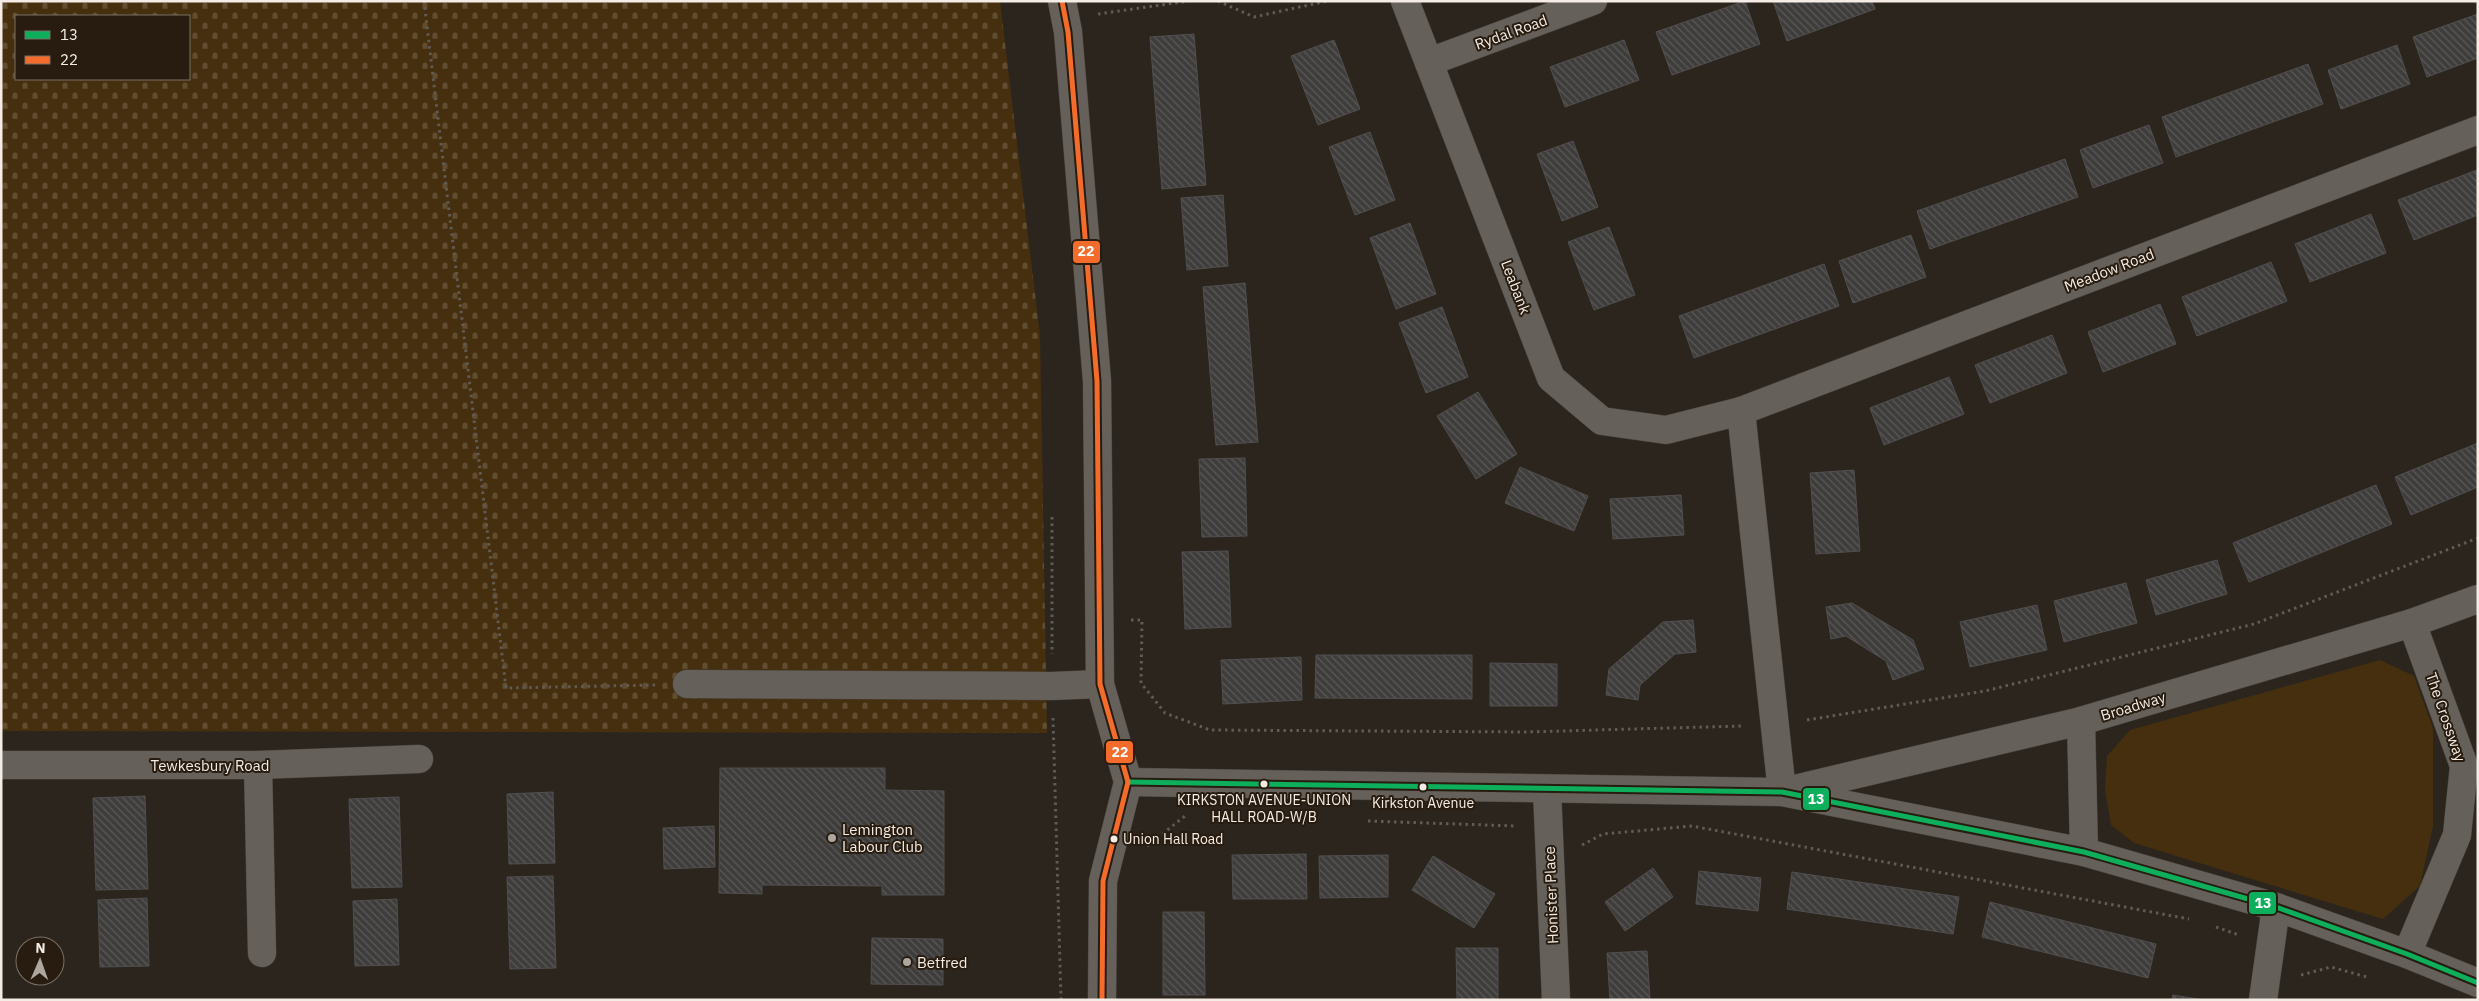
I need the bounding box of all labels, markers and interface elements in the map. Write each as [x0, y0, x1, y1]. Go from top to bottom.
street label: Rydal Road [1472, 10, 1550, 54]
legend [15, 15, 190, 80]
text: 13 [60, 25, 78, 44]
text: 22 [60, 50, 78, 69]
line badge: 22 [1072, 240, 1101, 264]
text: 22 [1078, 242, 1094, 260]
street label: Meadow Road [2061, 244, 2157, 296]
street label: Leabank [1497, 257, 1535, 317]
street label: The Crossway [2422, 670, 2470, 765]
street label: Broadway [2098, 687, 2168, 725]
line badge: 22 [1105, 740, 1134, 764]
text: 22 [1112, 743, 1128, 761]
street label: Tewkesbury Road [151, 756, 269, 775]
marker: KIRKSTON AVENUE-UNION HALL ROAD-W/B [1259, 779, 1269, 789]
marker: Kirkston Avenue [1418, 782, 1428, 792]
line badge: 13 [1802, 787, 1830, 811]
text: 13 [1808, 790, 1824, 808]
place label: KIRKSTON AVENUE-UNION HALL ROAD-W/B [1177, 791, 1351, 826]
place label: Kirkston Avenue [1372, 794, 1474, 812]
place label: Lemington Labour Club [842, 820, 923, 856]
place label: Union Hall Road [1123, 830, 1223, 848]
marker: Lemington Labour Club [826, 832, 838, 844]
marker: Union Hall Road [1109, 834, 1119, 844]
street label: Honister Place [1540, 846, 1562, 944]
line badge: 13 [2248, 891, 2277, 915]
text: 13 [2255, 894, 2271, 912]
north arrow [15, 936, 65, 986]
text: N [35, 939, 46, 957]
place label: Betfred [917, 953, 967, 972]
marker: Betfred [901, 956, 913, 968]

